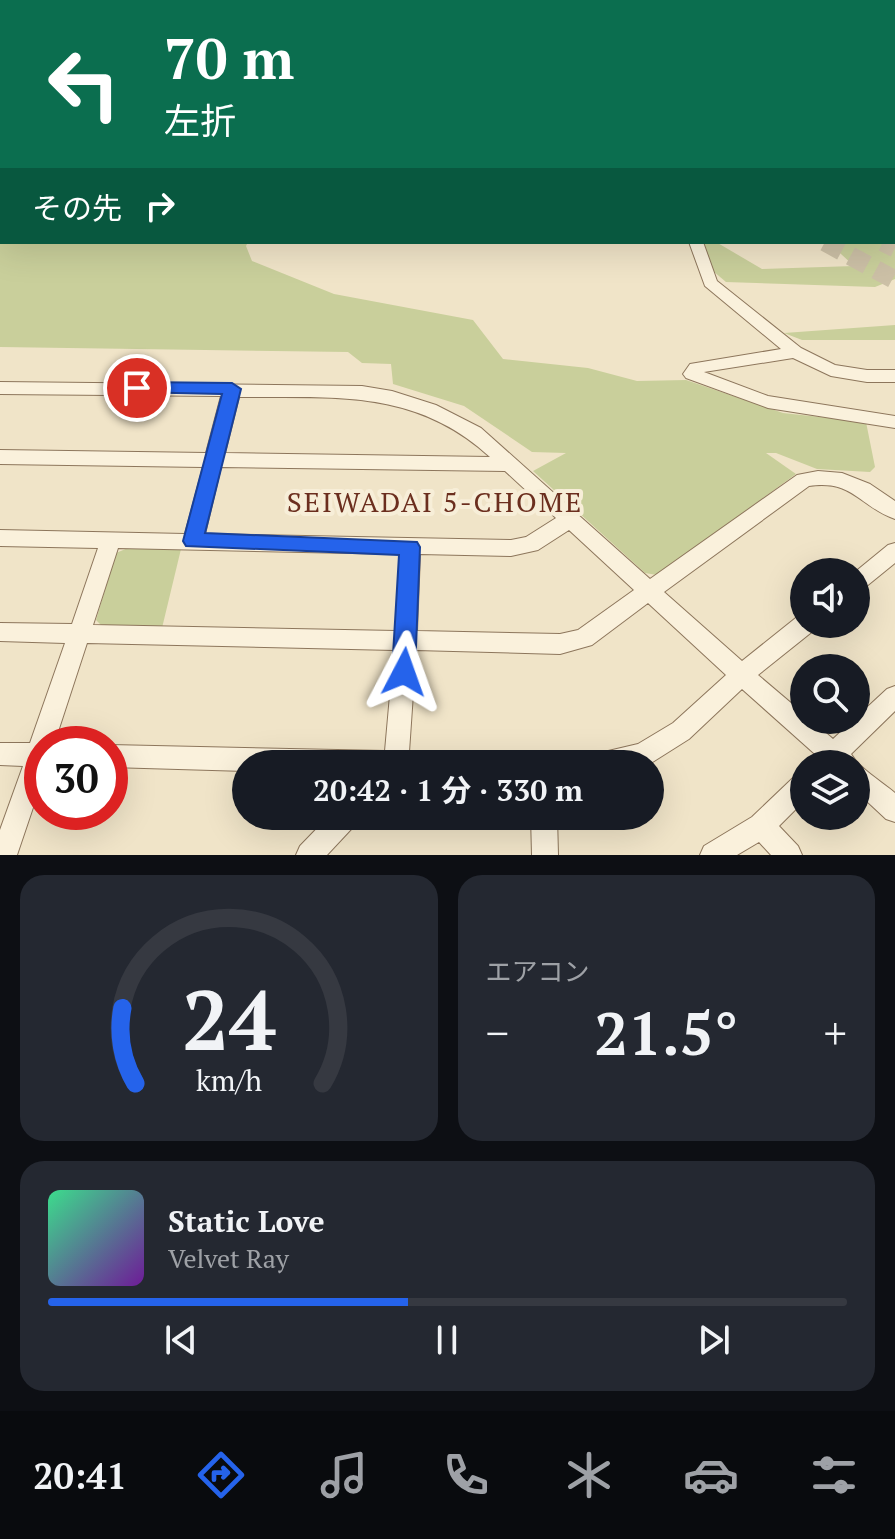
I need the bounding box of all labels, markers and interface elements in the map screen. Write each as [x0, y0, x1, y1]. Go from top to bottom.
text: 70 m [164, 21, 294, 95]
icon: left [32, 32, 136, 136]
text: 左折 [164, 97, 236, 144]
icon: right [138, 184, 182, 228]
text: その先 [32, 188, 122, 228]
pin [103, 354, 171, 422]
icon: arrive [115, 366, 159, 410]
district label: SEIWADAI 5-CHOME [287, 483, 583, 520]
map controls [790, 558, 870, 830]
button: sound [790, 558, 870, 638]
position arrow [362, 630, 446, 714]
button: search [790, 654, 870, 734]
speed limit sign: 30 [24, 726, 128, 830]
button: layers [790, 750, 870, 830]
text: 20:42 · 1 分 · 330 m [313, 770, 583, 810]
text: エアコン [486, 954, 590, 988]
text: 24 [182, 964, 276, 1074]
text: 21.5° [594, 993, 738, 1072]
text: − [486, 1003, 509, 1062]
text: + [824, 1003, 847, 1062]
text: km/h [196, 1061, 262, 1099]
text: Static Love [168, 1201, 325, 1241]
text: Velvet Ray [168, 1241, 289, 1275]
icon: previous [159, 1318, 203, 1362]
icon: pause [425, 1318, 469, 1362]
icon: next [692, 1318, 736, 1362]
icon: directions [193, 1447, 249, 1503]
icon: music [316, 1447, 372, 1503]
icon: phone [438, 1447, 494, 1503]
icon: climate [561, 1447, 617, 1503]
icon: car [683, 1447, 739, 1503]
icon: filters [806, 1447, 862, 1503]
text: 20:41 [33, 1452, 127, 1499]

